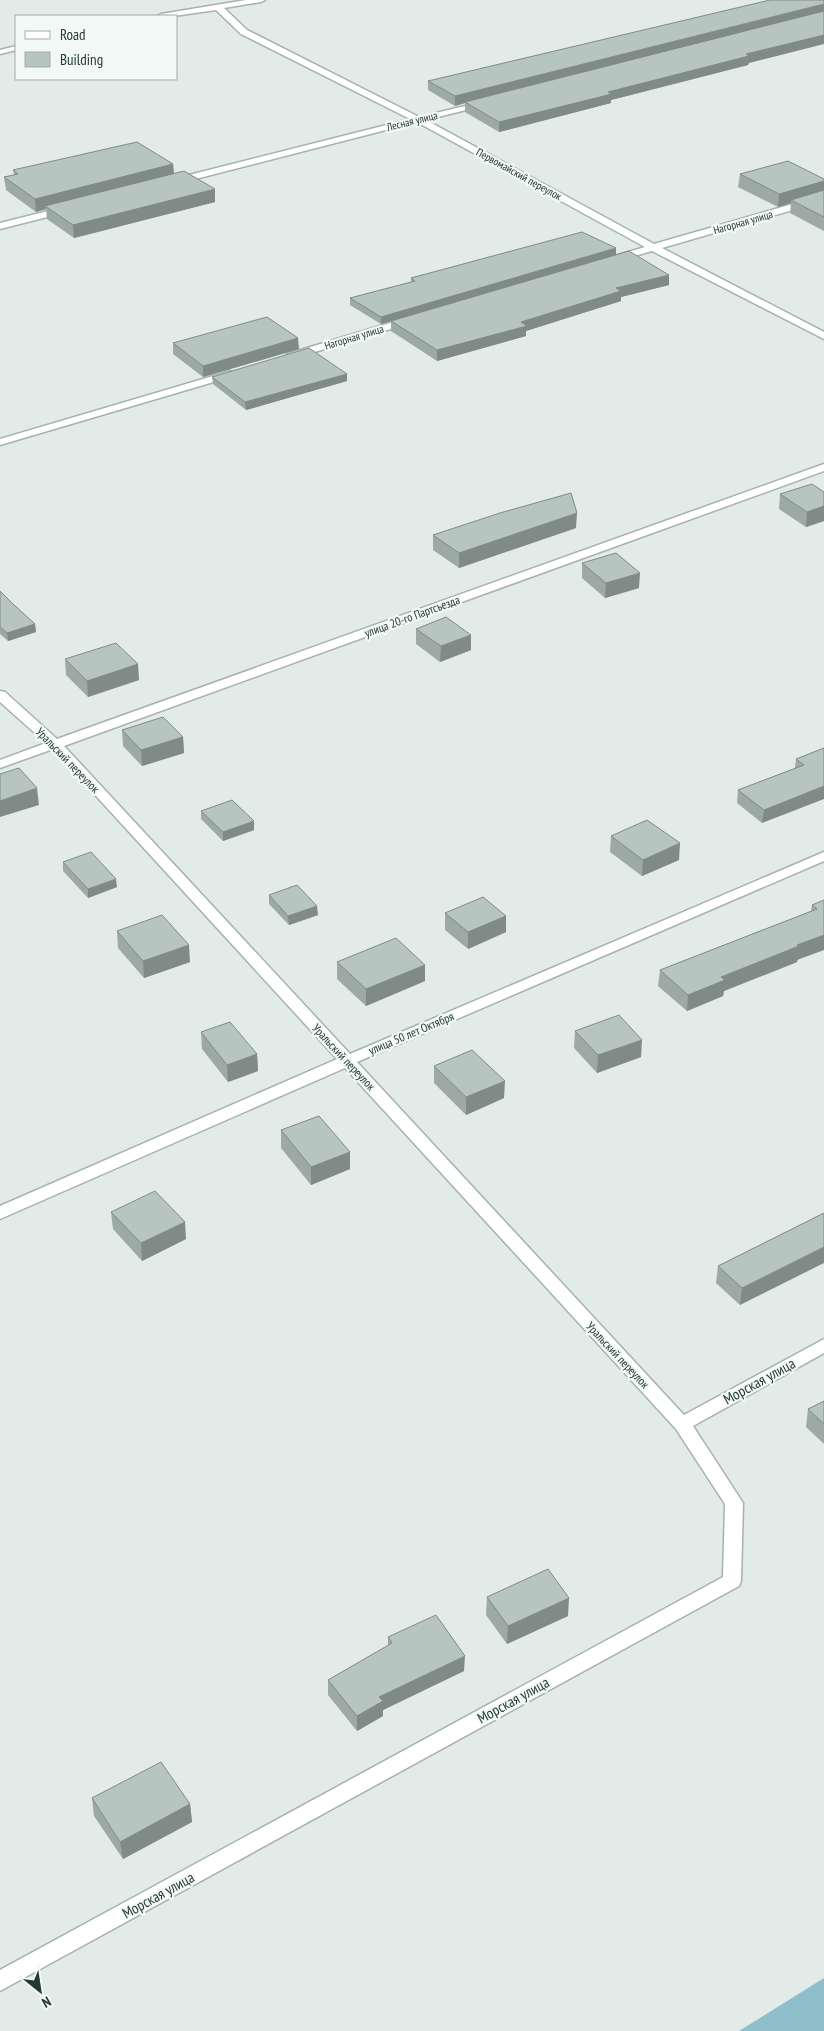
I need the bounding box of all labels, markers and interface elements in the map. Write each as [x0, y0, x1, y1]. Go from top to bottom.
legend [15, 15, 178, 80]
text: Road [60, 25, 86, 44]
text: Building [60, 50, 103, 69]
street label: Лесная улица [384, 108, 439, 134]
street label: Первомайский переулок [474, 145, 565, 204]
street label: Нагорная улица [712, 207, 774, 237]
street label: Нагорная улица [323, 321, 385, 353]
street label: улица 20-го Партсъезда [362, 592, 462, 640]
street label: Уральский переулок [33, 724, 103, 796]
street label: улица 50 лет Октября [366, 1008, 456, 1058]
street label: Уральский переулок [309, 1021, 379, 1094]
street label: Уральский переулок [583, 1319, 653, 1392]
street label: Морская улица [720, 1353, 798, 1409]
street label: Морская улица [474, 1672, 552, 1728]
street label: Морская улица [119, 1867, 197, 1923]
north arrow [15, 1966, 65, 2016]
text: N [39, 1993, 54, 2012]

